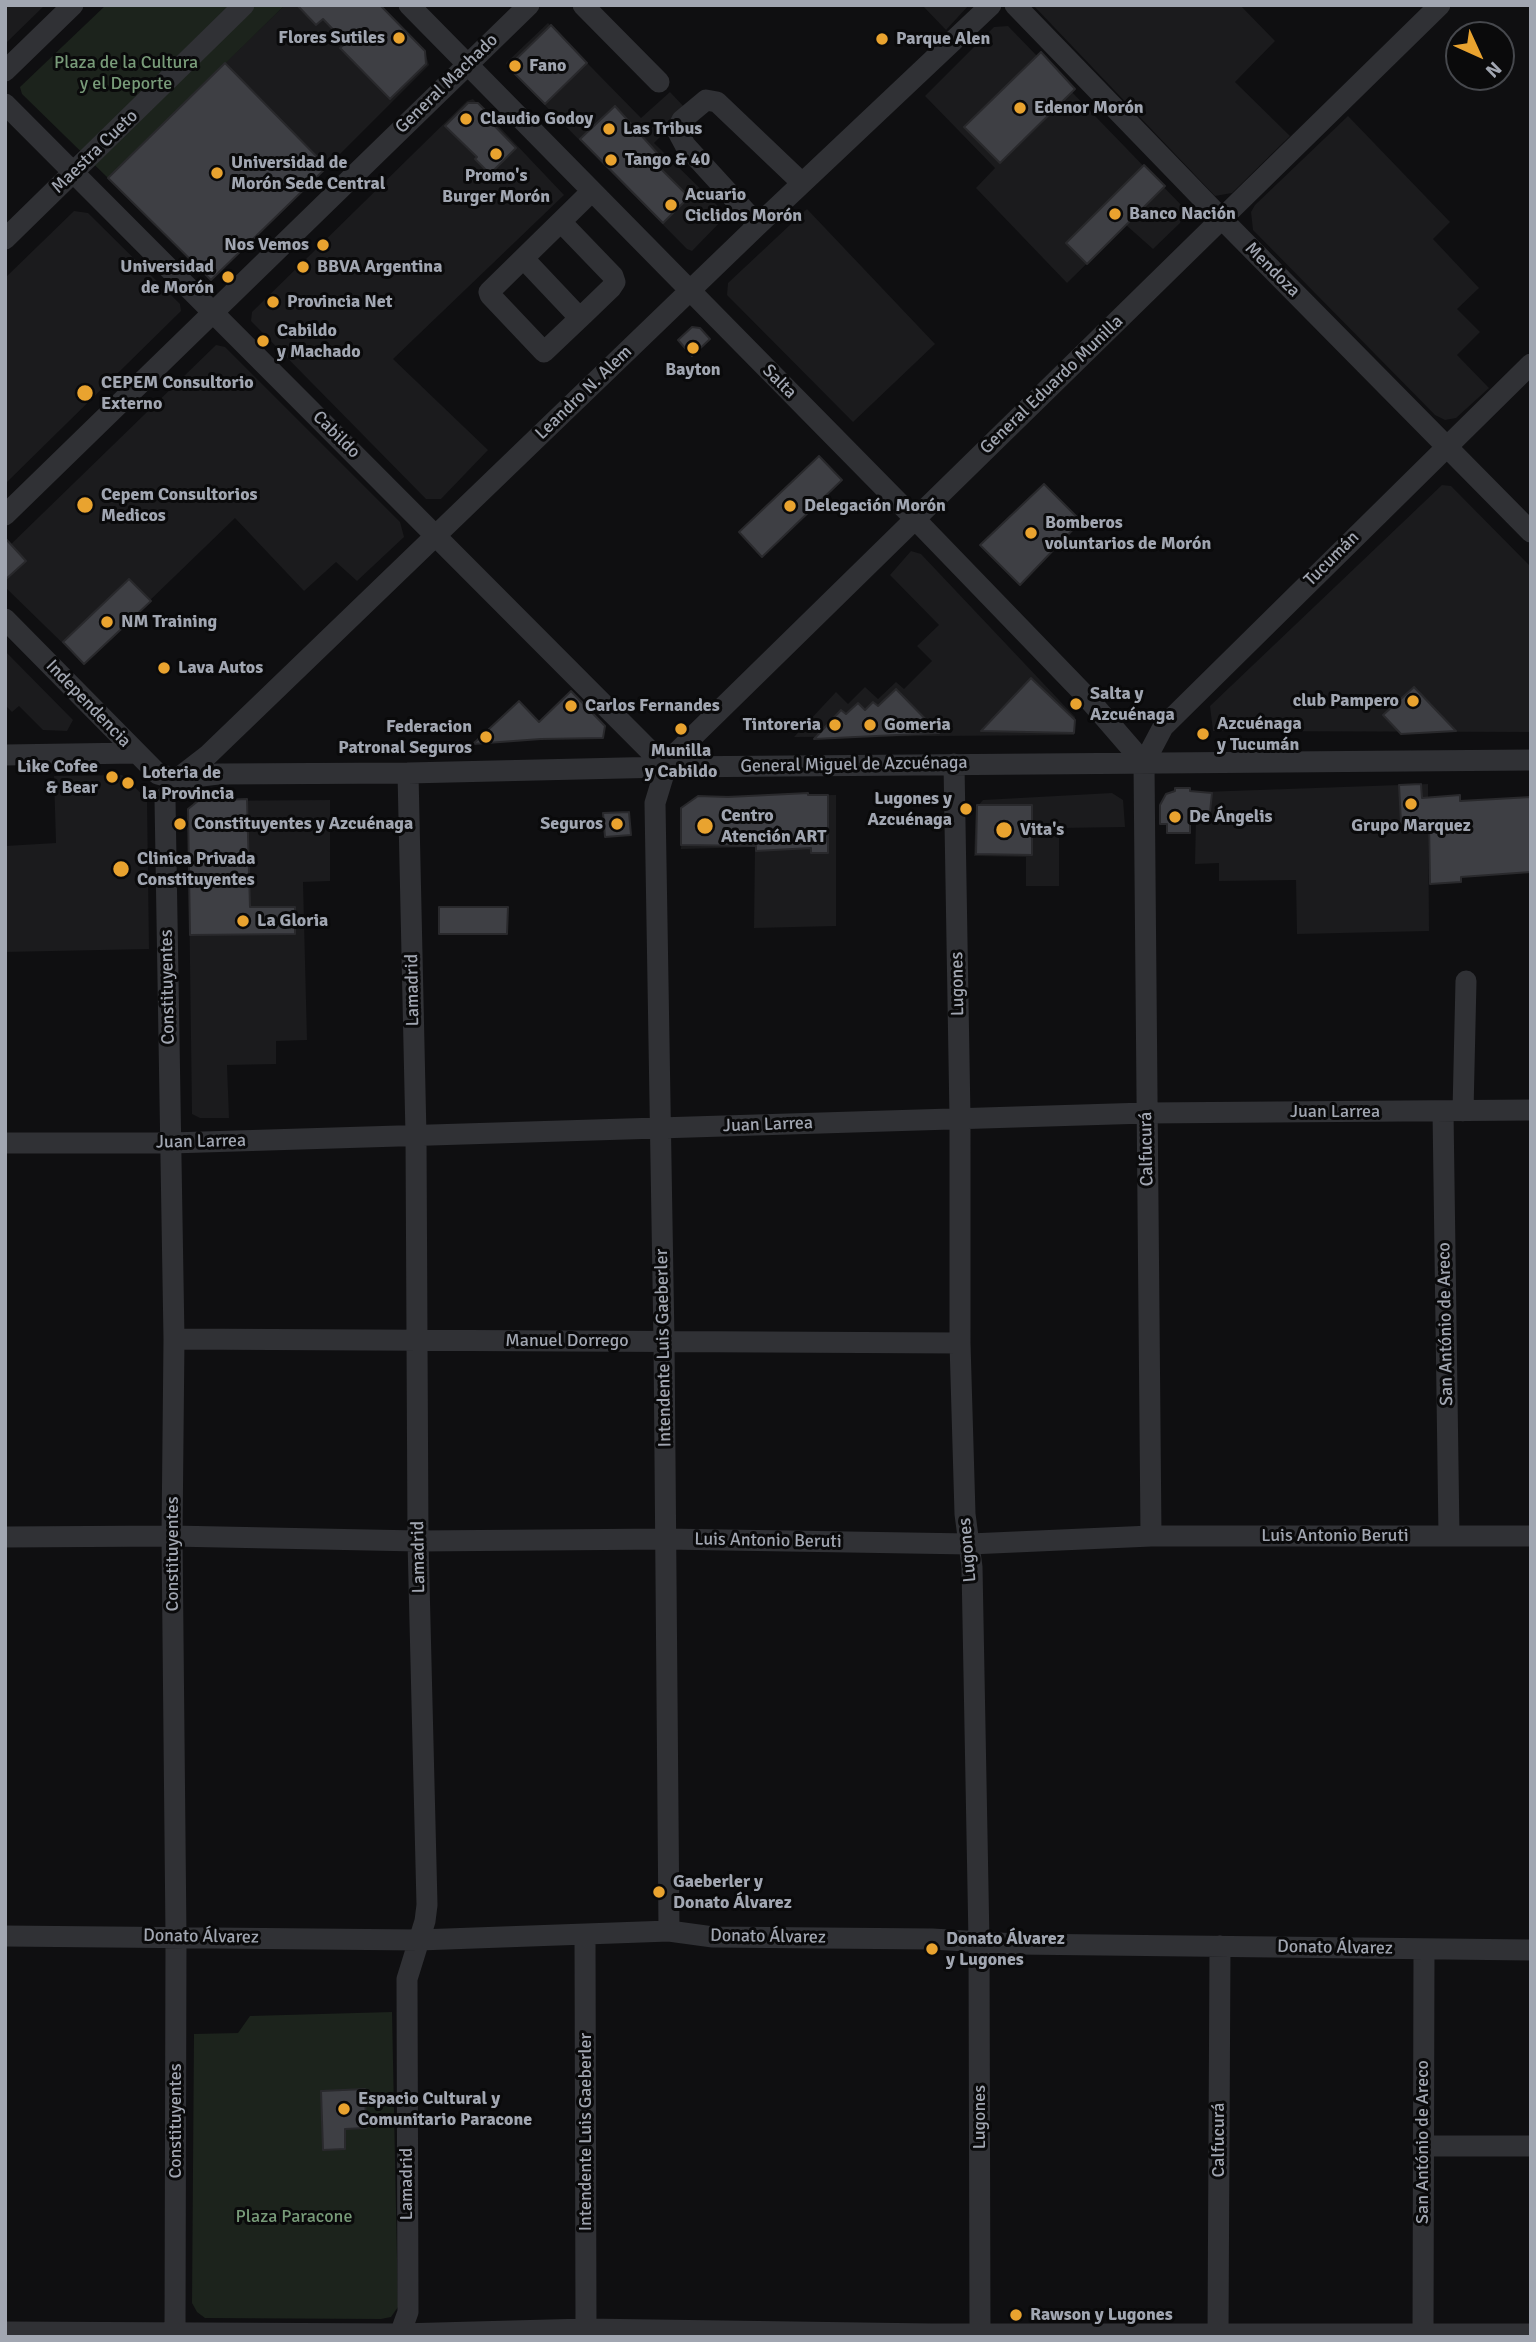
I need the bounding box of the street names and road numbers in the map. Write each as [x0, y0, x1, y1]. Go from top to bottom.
street label: General Machado [391, 30, 503, 138]
street label: Maestra Cueto [47, 106, 143, 198]
street label: Mendoza [1240, 238, 1304, 302]
street label: General Eduardo Munilla [976, 311, 1128, 459]
street label: Leandro N. Alem [531, 341, 637, 445]
street label: Salta [757, 360, 801, 404]
street label: Cabildo [308, 407, 364, 463]
street label: Tucumán [1300, 527, 1364, 591]
street label: Independencia [41, 656, 135, 752]
street label: General Miguel de Azcuénaga [740, 752, 968, 778]
street label: Constituyentes [156, 929, 180, 1045]
street label: Lugones [947, 952, 969, 1016]
street label: Lamadrid [402, 953, 424, 1027]
street label: Juan Larrea [1290, 1101, 1380, 1123]
street label: Calfucurá [1136, 1111, 1158, 1187]
street label: Juan Larrea [723, 1113, 813, 1137]
street label: Juan Larrea [156, 1130, 246, 1154]
street label: San António de Areco [1434, 1242, 1458, 1406]
street label: Intendente Luis Gaeberler [651, 1249, 677, 1447]
street label: Manuel Dorrego [505, 1330, 629, 1352]
street label: Constituyentes [162, 1496, 184, 1612]
street label: Lugones [954, 1517, 982, 1583]
street label: Lamadrid [408, 1520, 430, 1594]
street label: Luis Antonio Beruti [1261, 1525, 1409, 1547]
street label: Luis Antonio Beruti [694, 1529, 842, 1553]
street label: Donato Álvarez [143, 1925, 259, 1949]
street label: Donato Álvarez [710, 1925, 826, 1949]
street label: Donato Álvarez [1277, 1936, 1393, 1960]
street label: Intendente Luis Gaeberler [575, 2033, 597, 2231]
street label: San António de Areco [1412, 2060, 1434, 2224]
street label: Constituyentes [165, 2063, 187, 2179]
street label: Lugones [969, 2085, 991, 2149]
street label: Calfucurá [1208, 2103, 1230, 2177]
street label: Lamadrid [396, 2148, 418, 2220]

